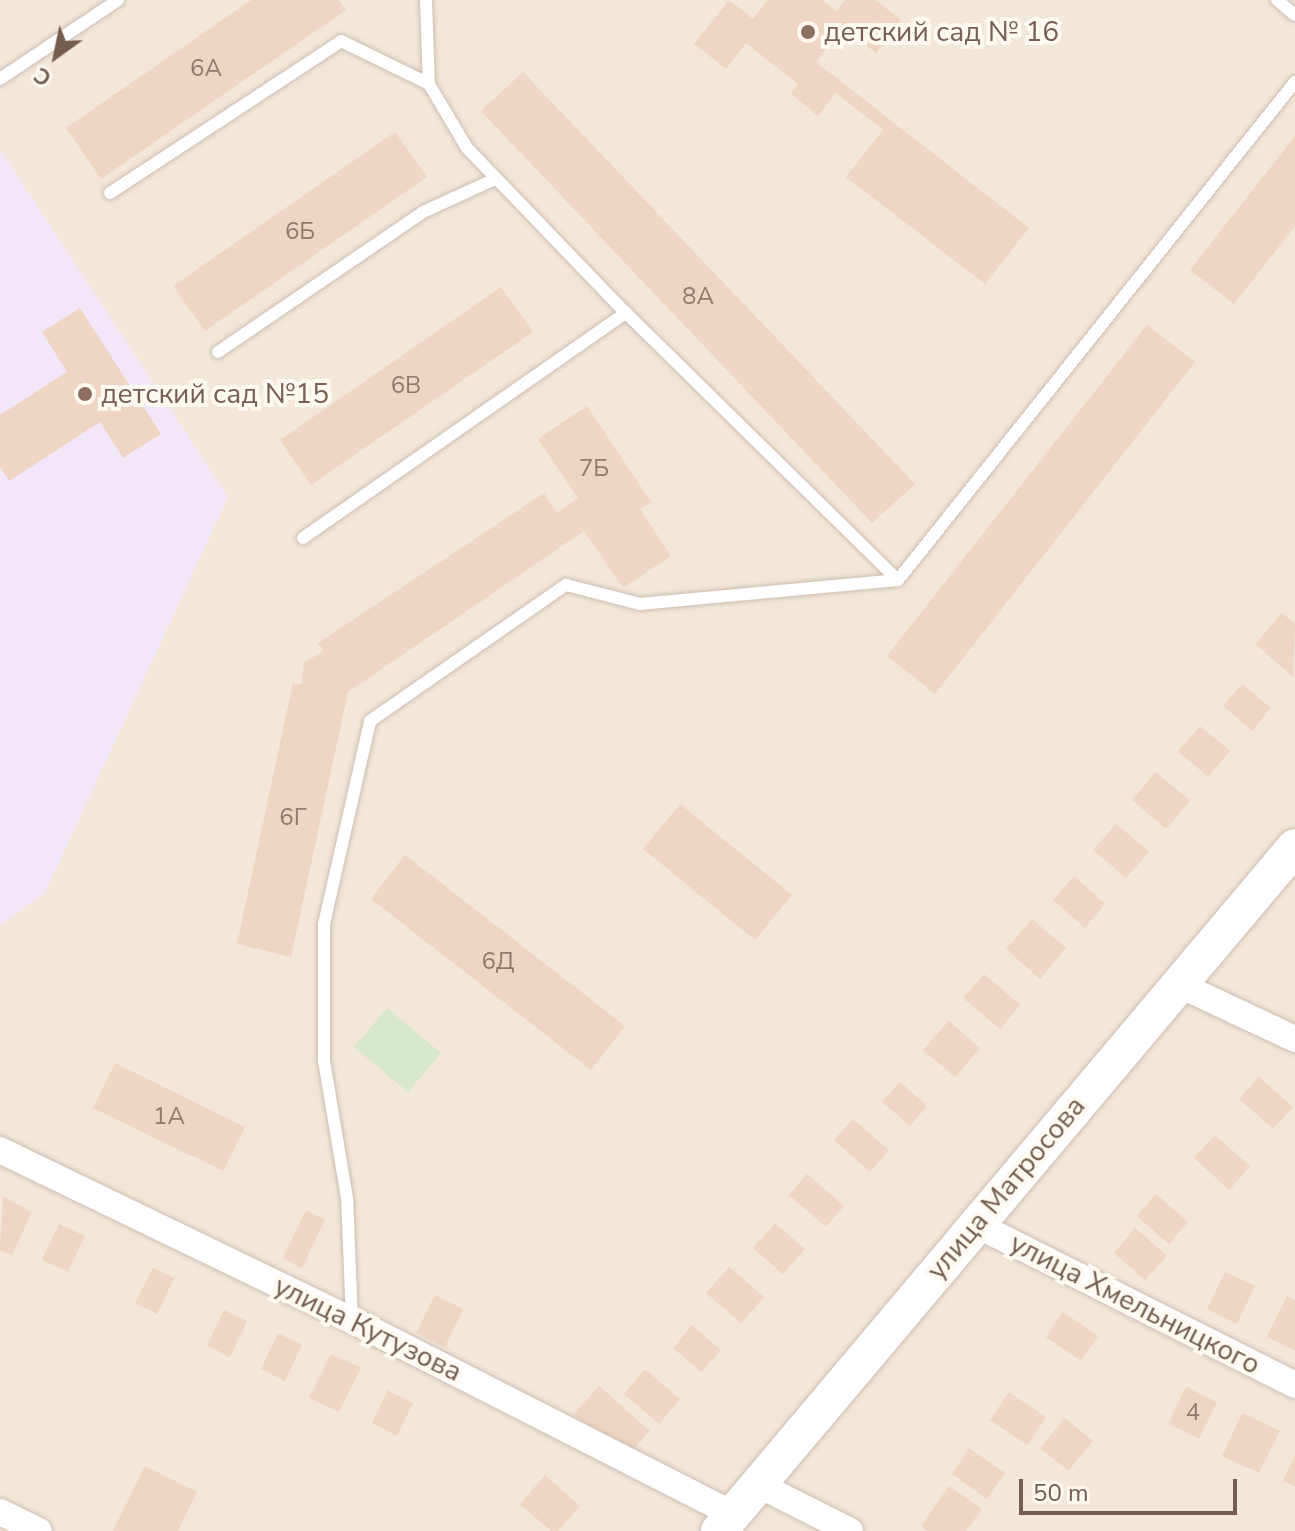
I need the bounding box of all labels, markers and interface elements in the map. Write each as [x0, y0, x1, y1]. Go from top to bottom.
place label: детский сад № 16 [824, 15, 1059, 49]
north arrow [16, 16, 96, 96]
marker: детский сад № 16 [799, 23, 817, 41]
house number: 6А [190, 55, 222, 83]
text: С [28, 59, 57, 93]
house number: 6Б [285, 218, 315, 246]
house number: 8А [682, 283, 714, 311]
house number: 6В [391, 372, 421, 400]
place label: детский сад №15 [101, 377, 329, 411]
marker: детский сад №15 [76, 385, 94, 403]
house number: 7Б [579, 455, 609, 483]
house number: 6Г [279, 804, 307, 832]
house number: 6Д [481, 948, 515, 976]
street label: улица Матросова [920, 1090, 1092, 1286]
house number: 1А [153, 1103, 185, 1131]
street label: улица Хмельницкого [1004, 1226, 1266, 1382]
street label: улица Кутузова [269, 1269, 467, 1389]
house number: 4 [1186, 1399, 1200, 1427]
scale bar [1023, 1463, 1241, 1513]
text: 50 m [1033, 1477, 1089, 1509]

